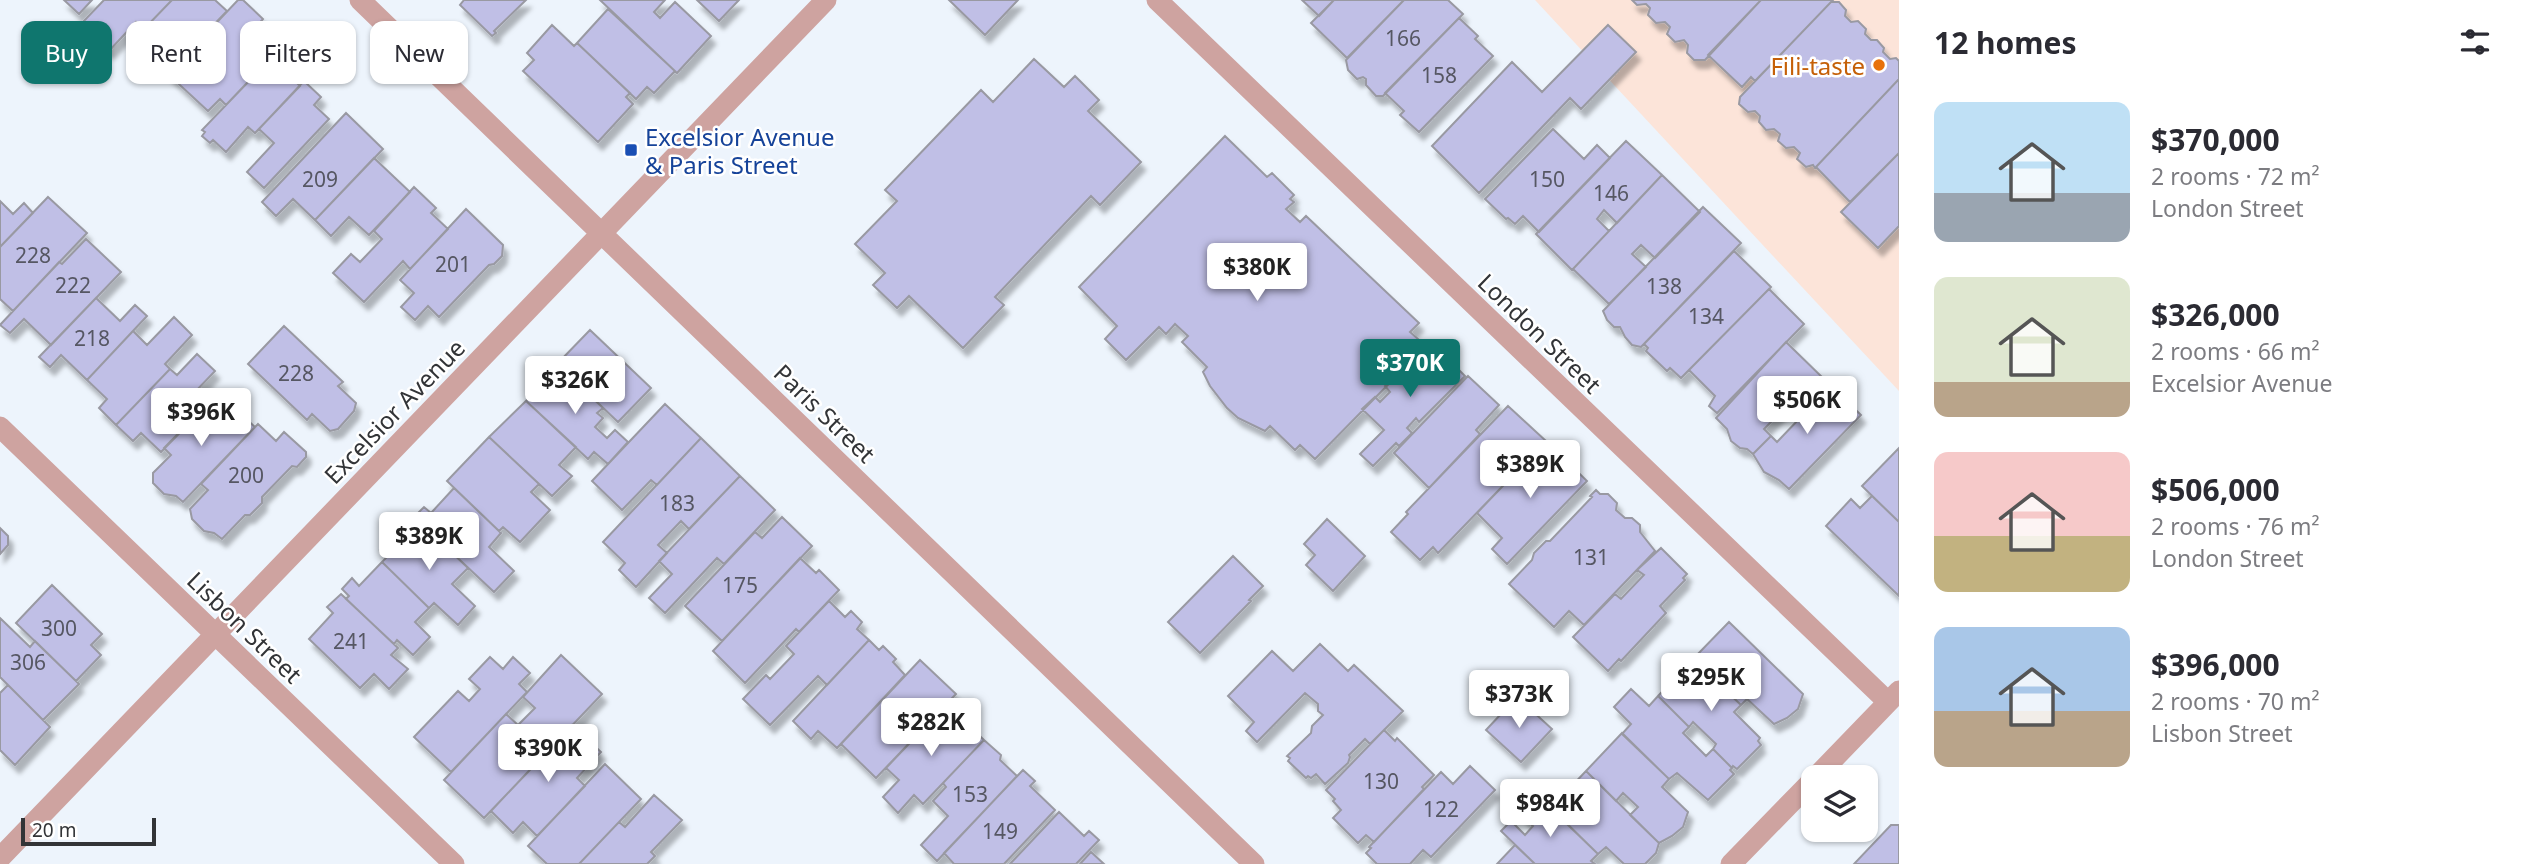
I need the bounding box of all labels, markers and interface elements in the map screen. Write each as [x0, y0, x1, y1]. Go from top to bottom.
chip: Buy [21, 21, 112, 84]
chip: Rent [126, 21, 226, 84]
chip: Filters [240, 21, 356, 84]
chip: New [370, 21, 468, 84]
text: 12 homes [1934, 22, 2077, 63]
icon: filters [2456, 23, 2494, 61]
house number: 166 [1385, 24, 1421, 52]
place label: Fili-taste [1770, 49, 1865, 82]
marker: Fili-taste [1871, 57, 1887, 73]
house number: 158 [1421, 61, 1457, 89]
text: $370,000 [2151, 119, 2280, 160]
place label: Excelsior Avenue & Paris Street [645, 120, 834, 181]
icon: home [1990, 130, 2074, 214]
marker: Excelsior Avenue & Paris Street [623, 142, 639, 158]
text: 2 rooms · 72 m² [2151, 160, 2320, 192]
house number: 209 [302, 165, 338, 193]
house number: 150 [1529, 165, 1565, 193]
house number: 146 [1593, 179, 1629, 207]
text: London Street [2151, 192, 2304, 224]
house number: 228 [15, 241, 51, 269]
pin: $380K [1208, 244, 1306, 303]
house number: 201 [435, 250, 471, 278]
text: $380K [1223, 250, 1291, 282]
street label: London Street [1471, 266, 1609, 400]
house number: 222 [55, 271, 91, 299]
house number: 138 [1646, 272, 1682, 300]
text: $326,000 [2151, 294, 2280, 335]
house number: 134 [1688, 302, 1724, 330]
icon: home [1990, 305, 2074, 389]
house number: 218 [74, 324, 110, 352]
street label: Excelsior Avenue [316, 331, 472, 491]
text: 2 rooms · 66 m² [2151, 335, 2320, 367]
pin: $370K [1361, 340, 1459, 399]
text: $370K [1376, 346, 1444, 378]
pin: $326K [526, 356, 624, 416]
street label: Paris Street [767, 356, 883, 470]
house number: 228 [278, 359, 314, 387]
text: $326K [541, 363, 609, 395]
text: Excelsior Avenue [2151, 367, 2333, 399]
pin: $506K [1758, 376, 1856, 436]
text: $506K [1773, 383, 1841, 415]
pin: $396K [152, 388, 250, 448]
text: $396K [167, 395, 235, 427]
pin: $389K [1481, 440, 1579, 500]
text: $389K [1496, 447, 1564, 479]
house number: 200 [228, 461, 264, 489]
text: $506,000 [2151, 469, 2280, 510]
icon: home [1990, 480, 2074, 564]
house number: 183 [659, 489, 695, 517]
text: 2 rooms · 76 m² [2151, 510, 2320, 542]
pin: $389K [380, 512, 478, 572]
text: $389K [395, 519, 463, 551]
text: London Street [2151, 542, 2304, 574]
house number: 131 [1573, 543, 1609, 571]
street label: Lisbon Street [180, 564, 310, 690]
house number: 175 [722, 571, 758, 599]
house number: 300 [41, 614, 77, 642]
house number: 241 [333, 627, 369, 655]
text: $396,000 [2151, 644, 2280, 685]
house number: 306 [10, 648, 46, 676]
pin: $295K [1662, 654, 1760, 713]
icon: home [1990, 655, 2074, 739]
text: $295K [1677, 660, 1745, 692]
pin: $373K [1470, 670, 1568, 730]
text: $373K [1485, 677, 1553, 709]
text: 2 rooms · 70 m² [2151, 685, 2320, 717]
pin: $282K [882, 698, 980, 758]
text: $282K [897, 705, 965, 737]
text: Lisbon Street [2151, 717, 2292, 749]
pin: $390K [499, 724, 597, 784]
text: $390K [514, 731, 582, 763]
map controls [1801, 765, 1878, 842]
button: layers [1801, 765, 1878, 842]
house number: 130 [1363, 767, 1399, 795]
house number: 153 [952, 780, 988, 808]
pin: $984K [1501, 780, 1599, 839]
text: $984K [1516, 786, 1584, 818]
house number: 122 [1423, 795, 1459, 823]
scale bar [21, 815, 156, 847]
text: 20 m [32, 817, 76, 843]
house number: 149 [982, 817, 1018, 845]

